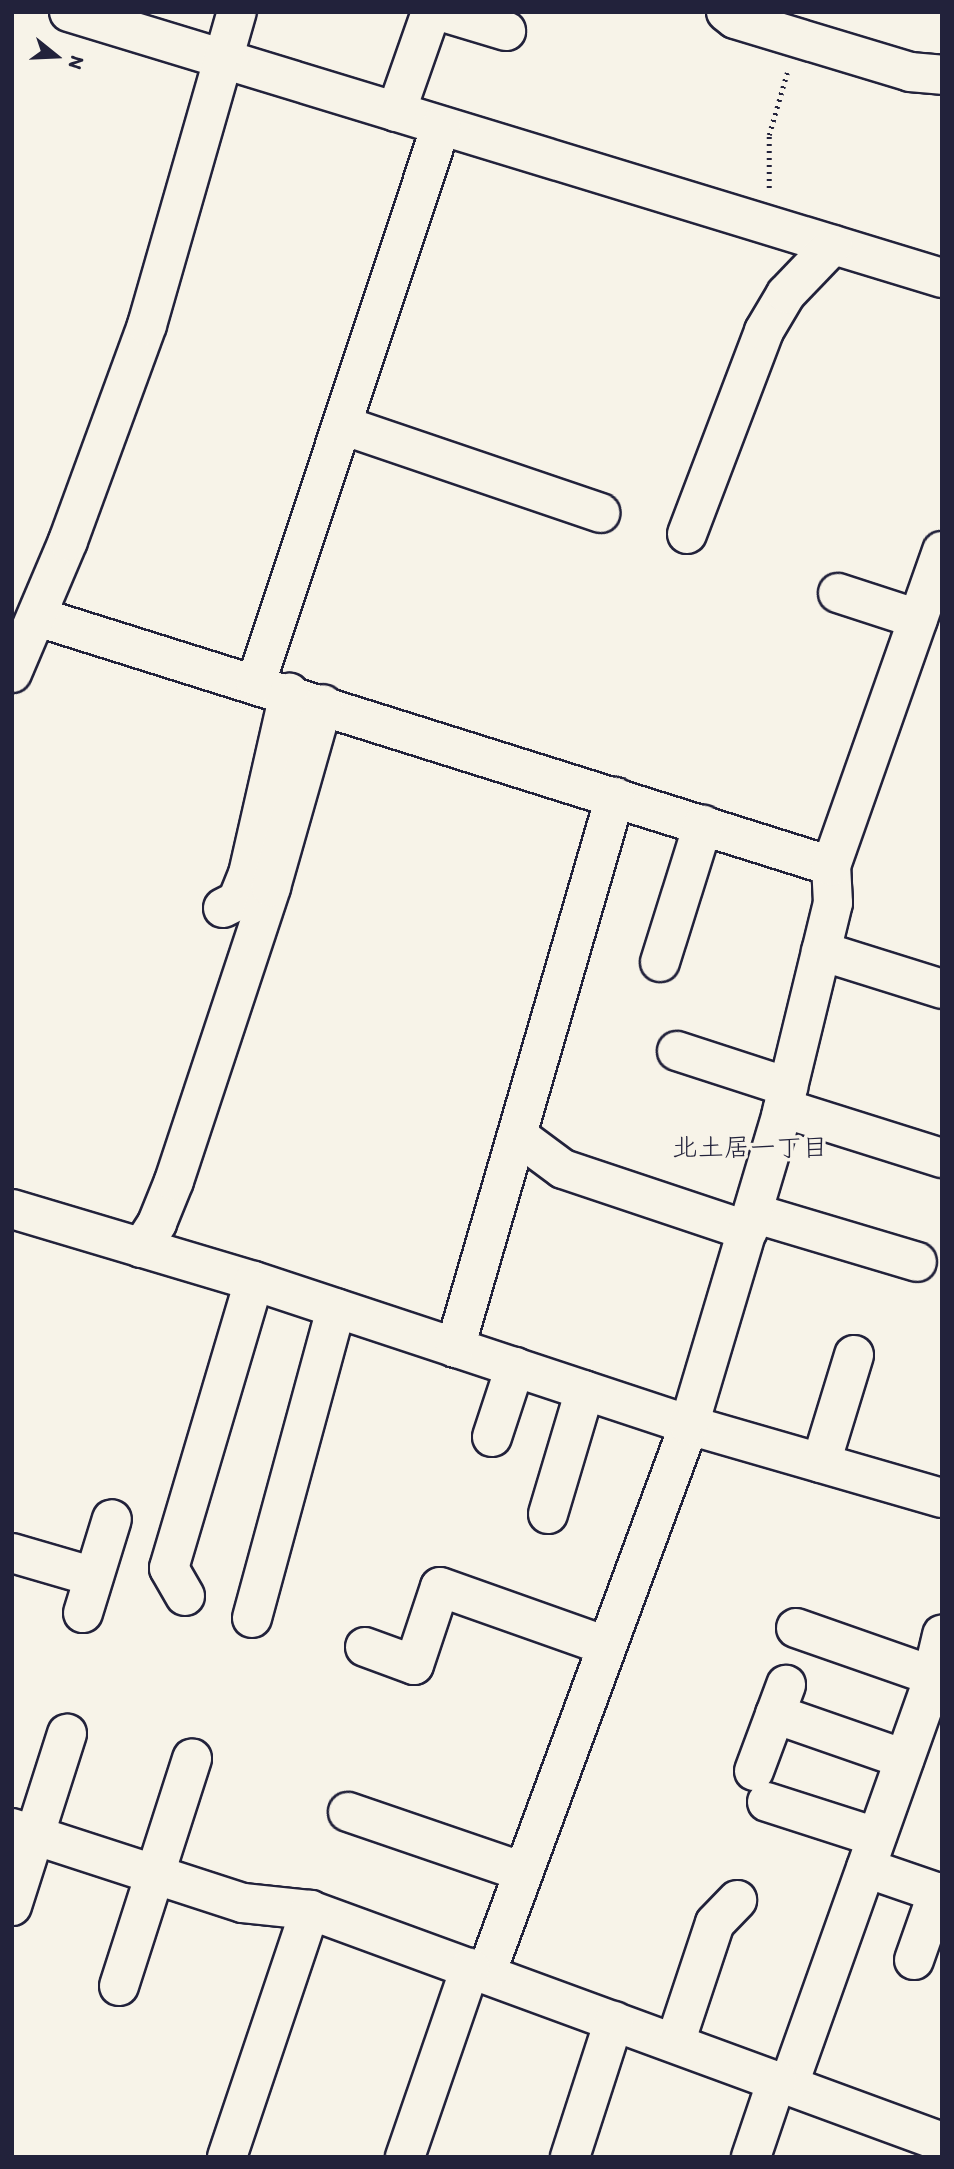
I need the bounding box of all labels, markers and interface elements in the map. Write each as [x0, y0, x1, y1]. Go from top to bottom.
north arrow [21, 21, 91, 91]
text: N [64, 53, 89, 72]
district label: 北土居一丁目 [672, 1132, 828, 1164]

